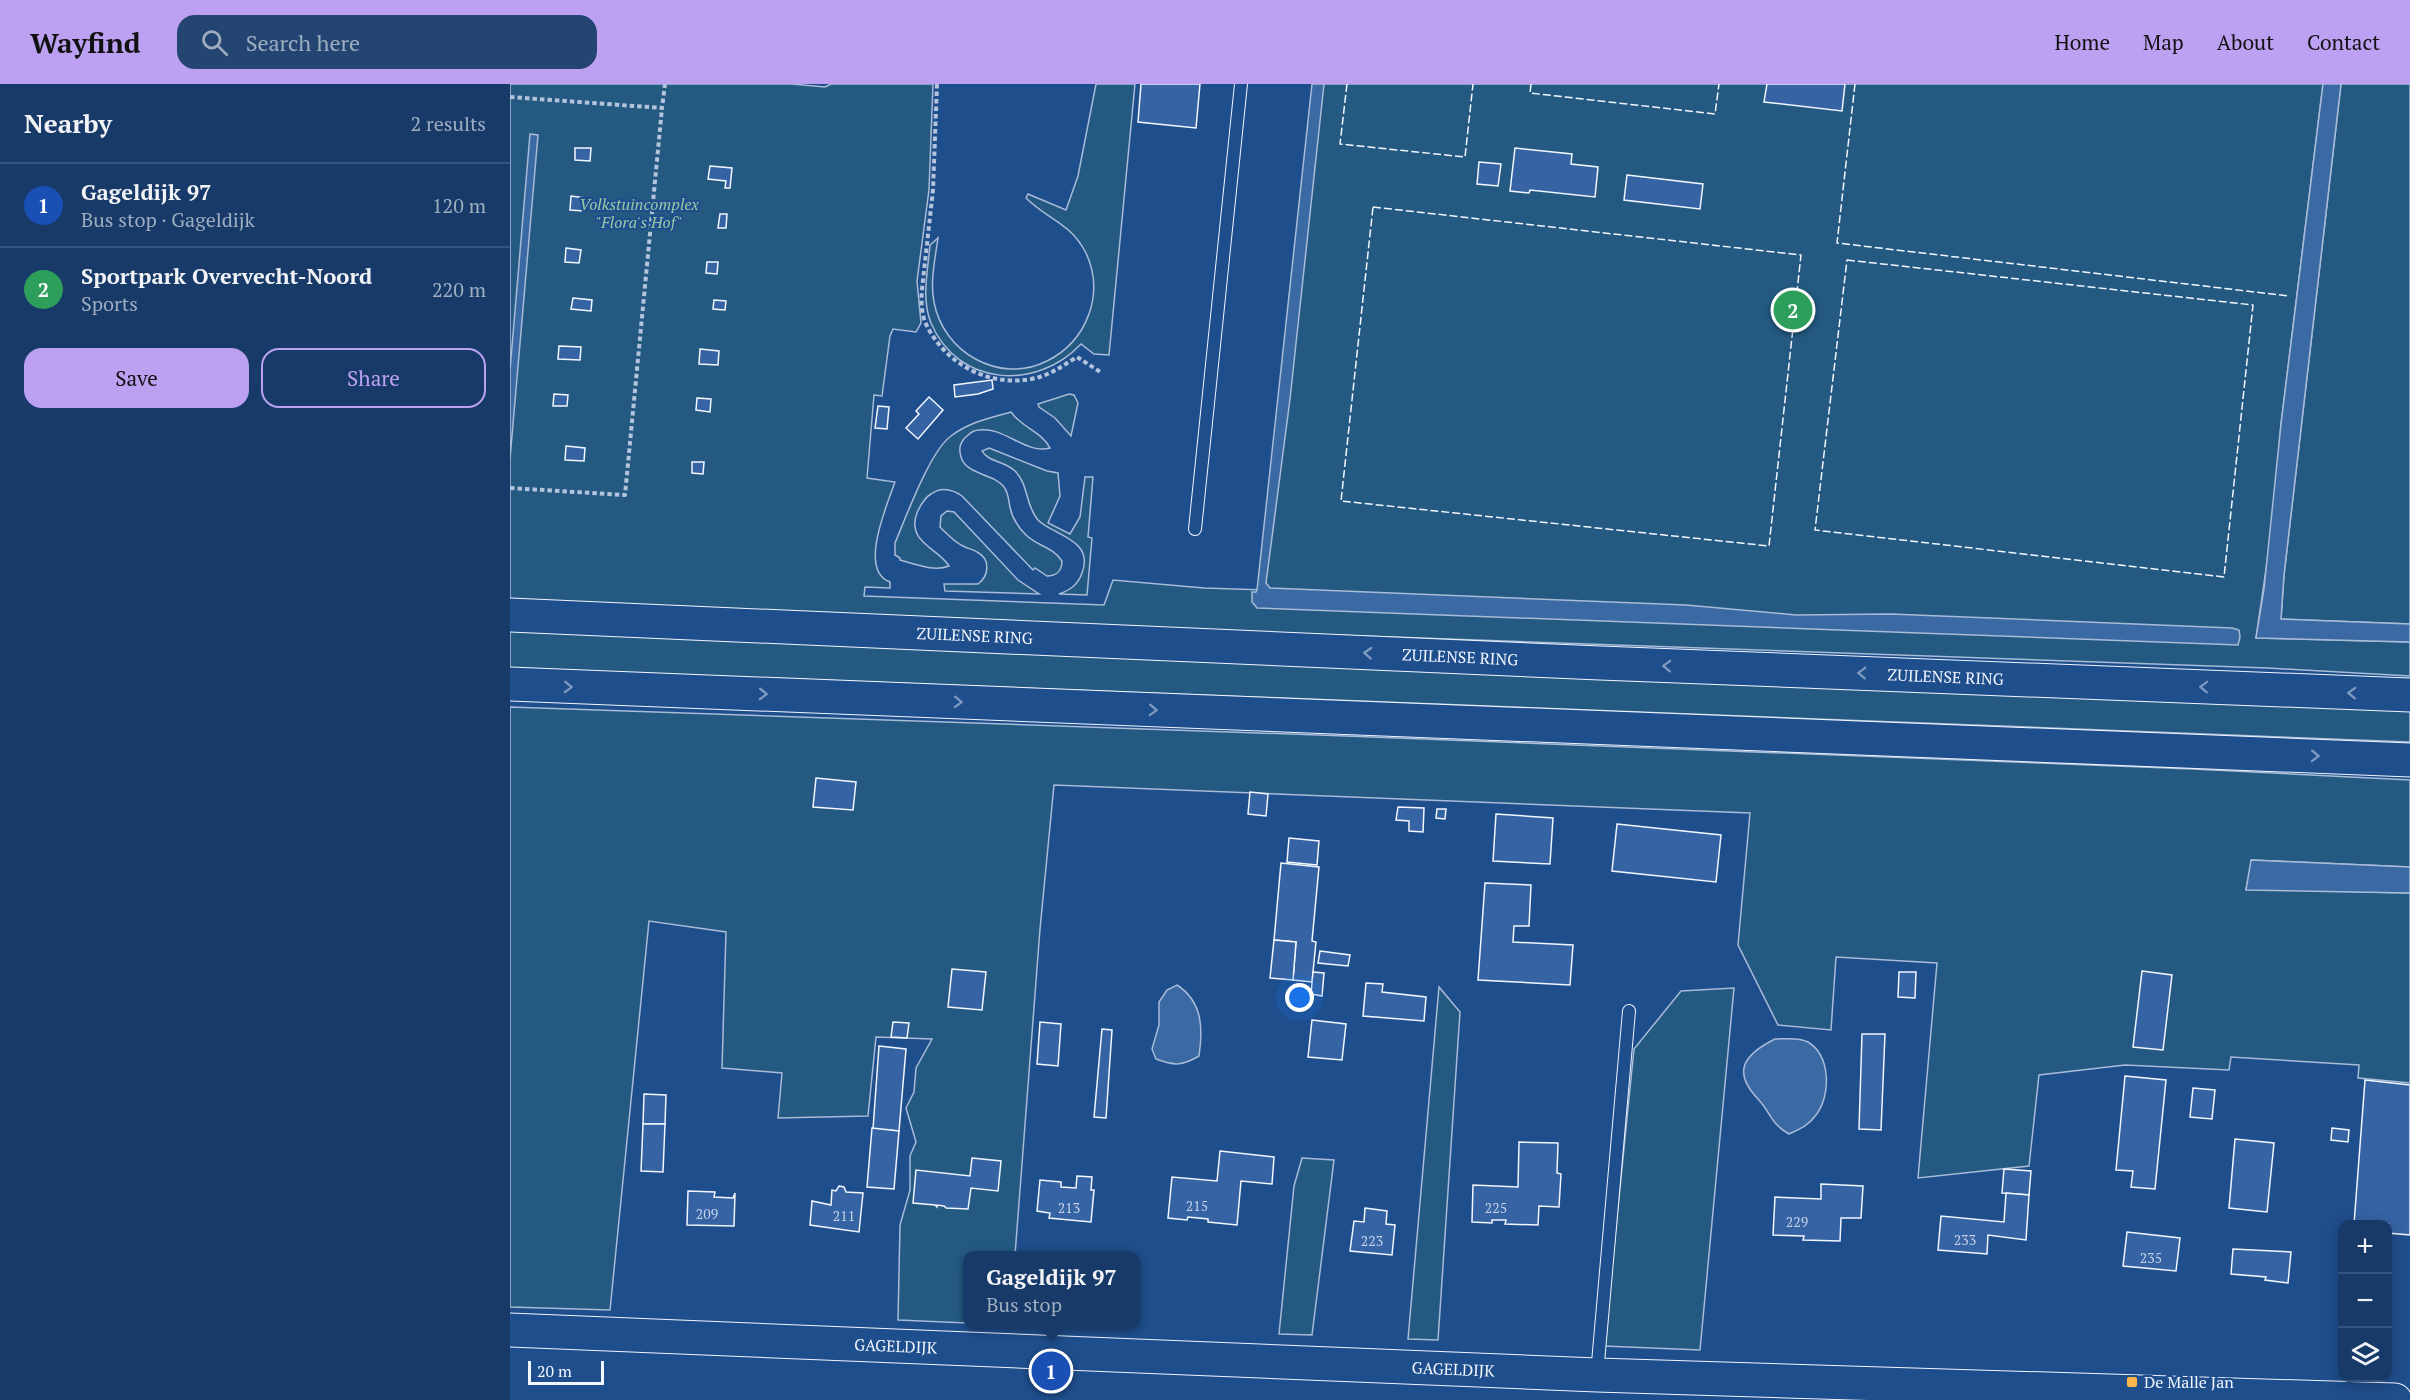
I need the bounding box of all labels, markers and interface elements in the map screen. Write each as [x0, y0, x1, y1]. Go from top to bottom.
search box [177, 15, 597, 69]
text: Wayfind [30, 24, 141, 61]
icon: search [198, 26, 231, 59]
text: Search here [246, 28, 360, 57]
text: Home [2054, 28, 2110, 56]
text: Map [2143, 28, 2184, 56]
text: About [2217, 28, 2274, 56]
text: Contact [2307, 28, 2380, 56]
text: Nearby [24, 106, 112, 140]
text: 2 results [411, 110, 486, 137]
text: Gageldijk 97 [81, 177, 212, 206]
text: 1 [38, 192, 49, 219]
text: 120 m [432, 192, 486, 219]
park label: Volkstuincomplex "Flora's Hof" [579, 193, 700, 233]
text: Bus stop · Gageldijk [81, 206, 255, 233]
text: Sportpark Overvecht-Noord [81, 261, 372, 290]
text: 2 [38, 276, 49, 303]
text: 220 m [432, 276, 486, 303]
pin: 2 [1774, 288, 1812, 332]
text: Sports [81, 290, 138, 317]
button: Save [24, 348, 249, 408]
button: Share [261, 348, 486, 408]
street label: ZUILENSE RING [916, 622, 1033, 649]
street label: ZUILENSE RING [1401, 643, 1519, 670]
one-way arrow [1363, 646, 1372, 659]
one-way arrow [1663, 659, 1672, 672]
street label: ZUILENSE RING [1887, 663, 2004, 690]
one-way arrow [1858, 667, 1867, 680]
one-way arrow [564, 680, 573, 693]
one-way arrow [2200, 680, 2209, 693]
one-way arrow [2347, 687, 2356, 699]
one-way arrow [759, 688, 768, 701]
one-way arrow [954, 696, 963, 709]
one-way arrow [1148, 704, 1157, 717]
one-way arrow [2310, 750, 2319, 763]
your location [1285, 983, 1314, 1012]
house number: 215 [1186, 1196, 1208, 1215]
house number: 213 [1058, 1198, 1080, 1217]
house number: 225 [1485, 1198, 1507, 1217]
house number: 209 [696, 1204, 718, 1223]
house number: 211 [833, 1206, 855, 1225]
house number: 229 [1786, 1212, 1808, 1231]
map controls [2338, 1220, 2392, 1382]
button: + [2338, 1220, 2392, 1274]
house number: 233 [1954, 1230, 1976, 1249]
house number: 223 [1361, 1231, 1383, 1250]
house number: 235 [2140, 1248, 2162, 1267]
popup [963, 1251, 1140, 1329]
text: Gageldijk 97 [986, 1262, 1117, 1291]
button: − [2338, 1274, 2392, 1328]
text: Bus stop [986, 1291, 1062, 1318]
button: layers [2338, 1328, 2392, 1382]
street label: GAGELDIJK [854, 1333, 938, 1359]
pin: 1 [1032, 1348, 1070, 1394]
street label: GAGELDIJK [1411, 1356, 1496, 1382]
scale bar [528, 1358, 604, 1386]
text: 20 m [537, 1360, 572, 1382]
place label: De Malle Jan [2144, 1371, 2234, 1393]
marker: De Malle Jan [2125, 1375, 2139, 1389]

